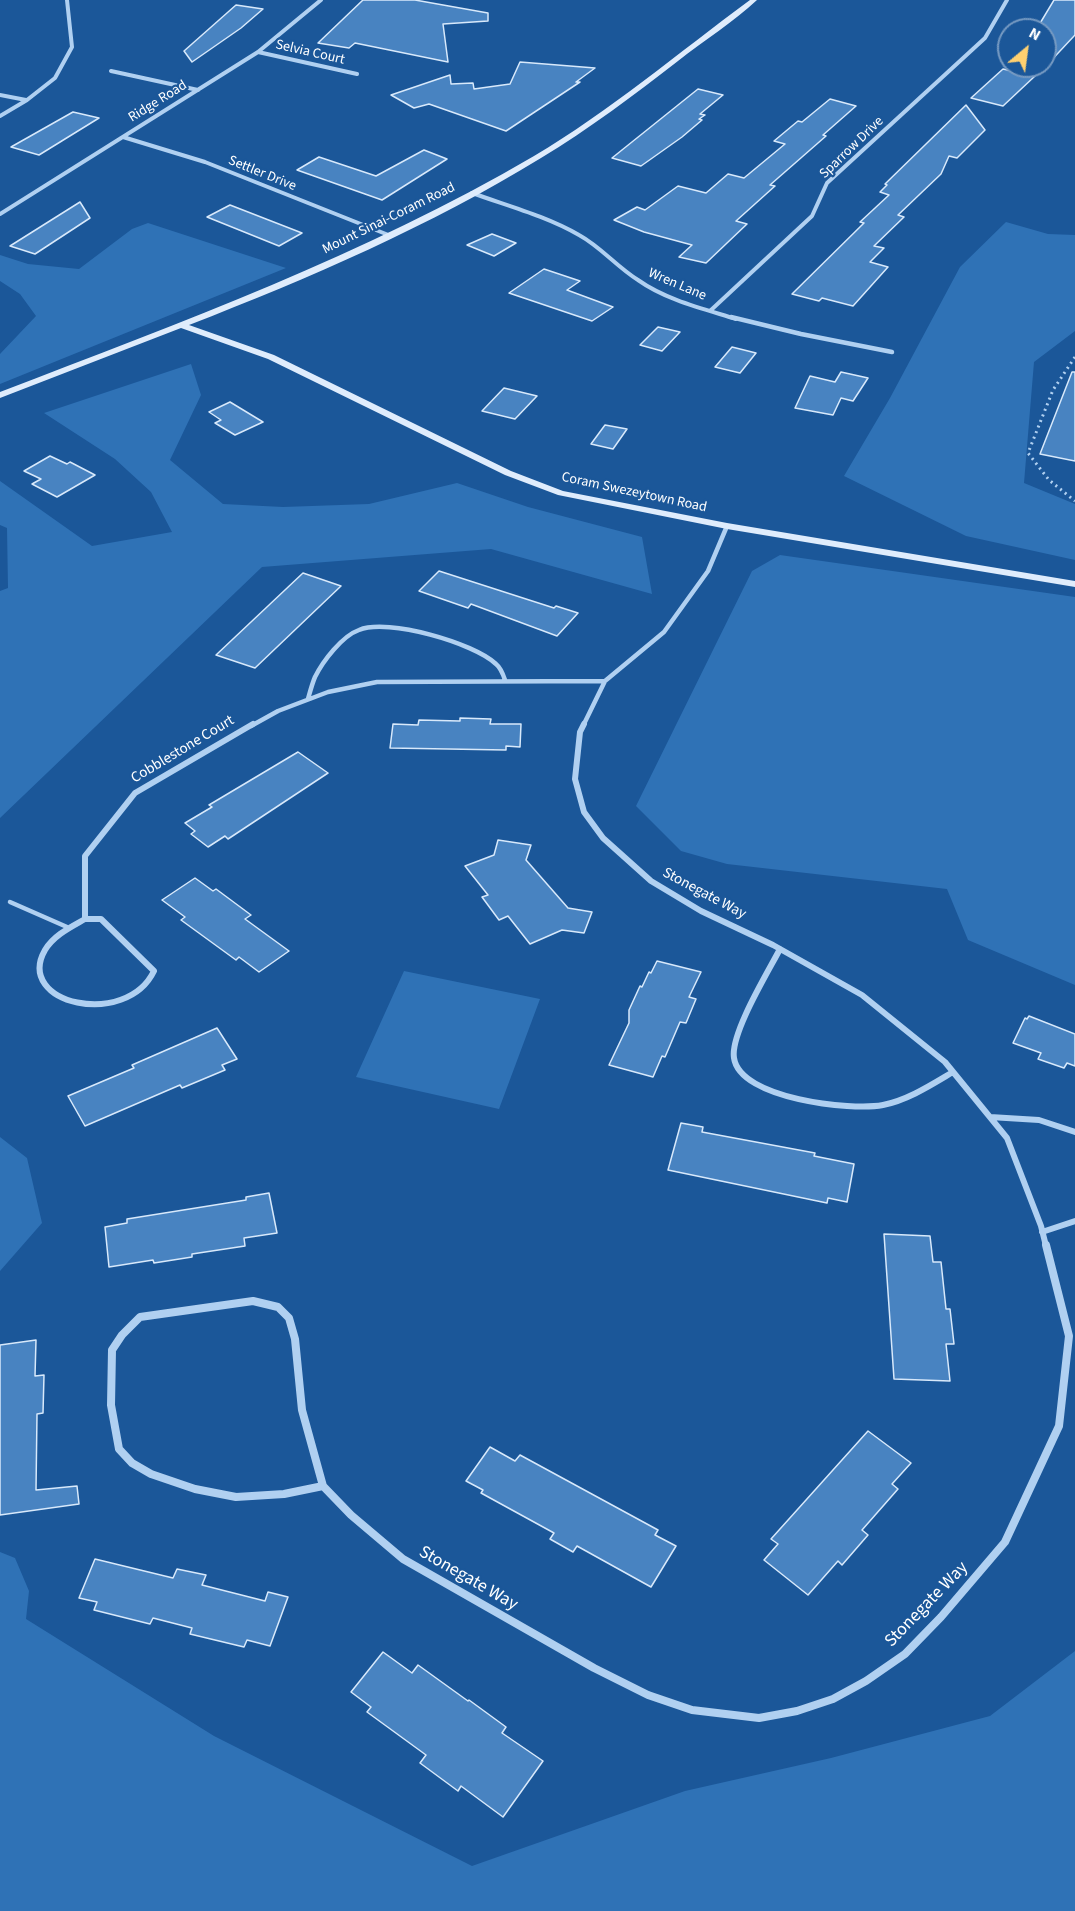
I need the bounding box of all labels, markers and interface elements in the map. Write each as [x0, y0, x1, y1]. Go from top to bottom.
north arrow [997, 18, 1057, 78]
text: N [1025, 22, 1045, 46]
street label: Selvia Court [274, 37, 346, 69]
street label: Ridge Road [126, 77, 190, 127]
street label: Sparrow Drive [817, 113, 887, 183]
street label: Settler Drive [225, 153, 299, 195]
street label: Mount Sinai-Coram Road [320, 180, 458, 258]
street label: Wren Lane [645, 265, 709, 305]
street label: Coram Swezeytown Road [560, 469, 708, 517]
street label: Cobblestone Court [128, 712, 238, 788]
street label: Stonegate Way [659, 864, 749, 924]
street label: Stonegate Way [415, 1542, 521, 1616]
street label: Stonegate Way [881, 1558, 973, 1652]

